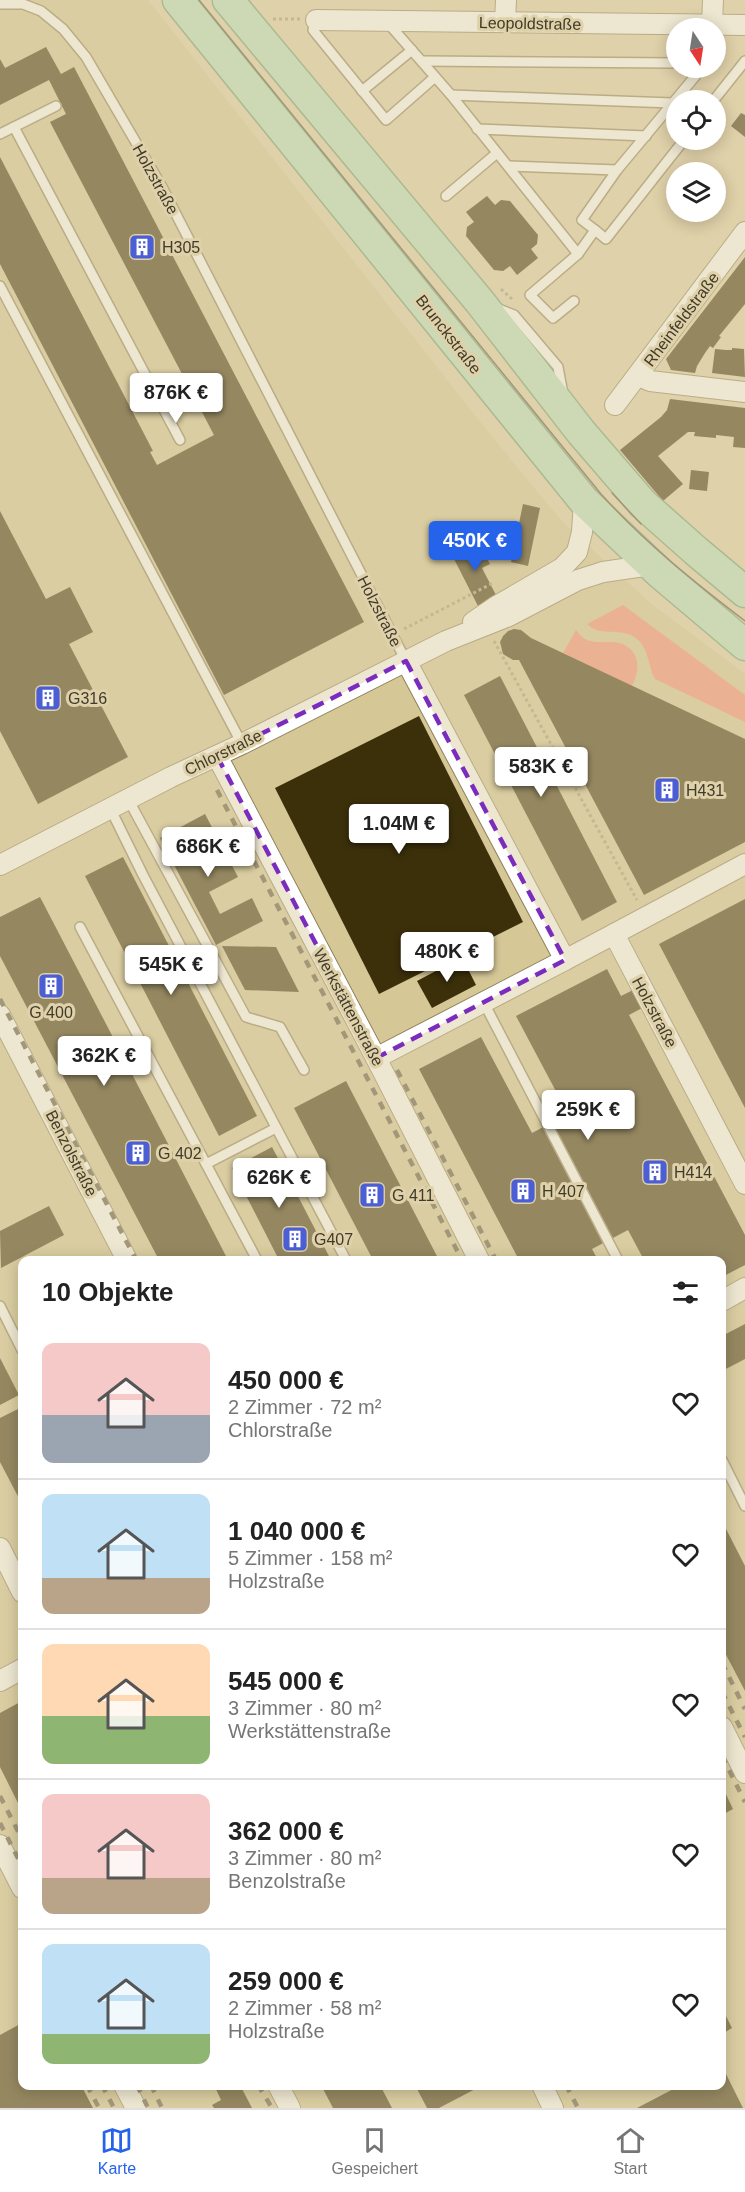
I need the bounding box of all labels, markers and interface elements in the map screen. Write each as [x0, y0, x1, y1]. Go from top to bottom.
street label: Leopoldstraße [479, 14, 581, 33]
north arrow [666, 18, 726, 78]
map controls [666, 18, 726, 222]
button: locate [666, 90, 726, 150]
street label: Holzstraße [129, 141, 182, 217]
button: layers [666, 162, 726, 222]
building icon: H305 [127, 232, 157, 262]
place label: H305 [162, 239, 200, 256]
street label: Rheinfeldstraße [641, 269, 722, 370]
street label: Brunckstraße [413, 292, 485, 377]
pin: 876K € [127, 373, 225, 424]
text: 876K € [144, 381, 208, 403]
pin: 450K € [426, 521, 524, 572]
text: 450K € [443, 529, 507, 551]
street label: Holzstraße [354, 573, 405, 650]
building icon: G316 [33, 683, 63, 713]
place label: G316 [68, 690, 107, 707]
street label: Chlorstraße [182, 726, 265, 778]
pin: 583K € [492, 747, 590, 798]
text: 583K € [509, 755, 573, 777]
building icon: H431 [652, 775, 682, 805]
place label: H431 [686, 782, 724, 799]
pin: 1.04M € [344, 804, 454, 855]
text: 1.04M € [363, 812, 435, 834]
pin: 686K € [159, 827, 257, 878]
text: 686K € [176, 835, 240, 857]
pin: 480K € [398, 932, 496, 983]
text: 480K € [415, 940, 479, 962]
pin: 545K € [122, 945, 220, 996]
street label: Werkstättenstraße [310, 946, 387, 1069]
text: 545K € [139, 953, 203, 975]
building icon: G 400 [36, 971, 66, 1001]
street label: Holzstraße [629, 974, 680, 1050]
place label: G 400 [29, 1004, 73, 1021]
pin: 362K € [55, 1036, 153, 1087]
text: 362K € [72, 1044, 136, 1066]
pin: 259K € [539, 1090, 637, 1141]
text: 259K € [556, 1098, 620, 1120]
street label: Benzolstraße [43, 1107, 101, 1199]
building icon: G 402 [123, 1138, 153, 1168]
place label: G 402 [158, 1145, 202, 1162]
building icon: H414 [640, 1157, 670, 1187]
pin: 626K € [230, 1158, 328, 1209]
place label: H414 [674, 1164, 712, 1181]
text: 626K € [247, 1166, 311, 1188]
building icon: H 407 [508, 1176, 538, 1206]
building icon: G 411 [357, 1180, 387, 1210]
place label: H 407 [542, 1183, 585, 1200]
place label: G 411 [392, 1187, 435, 1204]
building icon: G407 [280, 1224, 310, 1254]
place label: G407 [314, 1231, 353, 1248]
icon: filters [669, 1276, 702, 1309]
text: 10 Objekte [42, 1277, 174, 1307]
text: 450 000 € [228, 1365, 344, 1395]
icon: home [90, 1367, 162, 1439]
icon: heart [669, 1387, 702, 1420]
text: 2 Zimmer · 72 m² [228, 1396, 381, 1418]
text: Chlorstraße [228, 1419, 332, 1441]
text: 1 040 000 € [228, 1516, 365, 1546]
icon: home [90, 1518, 162, 1590]
icon: heart [669, 1538, 702, 1571]
text: 5 Zimmer · 158 m² [228, 1547, 392, 1569]
text: Holzstraße [228, 1570, 325, 1592]
text: 545 000 € [228, 1666, 344, 1696]
icon: home [90, 1668, 162, 1740]
icon: heart [669, 1688, 702, 1721]
text: 3 Zimmer · 80 m² [228, 1697, 381, 1719]
text: Werkstättenstraße [228, 1720, 391, 1742]
text: 362 000 € [228, 1816, 344, 1846]
icon: home [90, 1818, 162, 1890]
icon: heart [669, 1838, 702, 1871]
text: 3 Zimmer · 80 m² [228, 1847, 381, 1869]
text: Benzolstraße [228, 1870, 346, 1892]
text: 259 000 € [228, 1966, 344, 1996]
icon: home [90, 1968, 162, 2040]
icon: heart [669, 1988, 702, 2021]
text: 2 Zimmer · 58 m² [228, 1997, 381, 2019]
text: Holzstraße [228, 2020, 325, 2042]
tab: Karte [98, 2124, 136, 2178]
tab: Gespeichert [332, 2124, 418, 2178]
tab: Start [613, 2124, 647, 2178]

